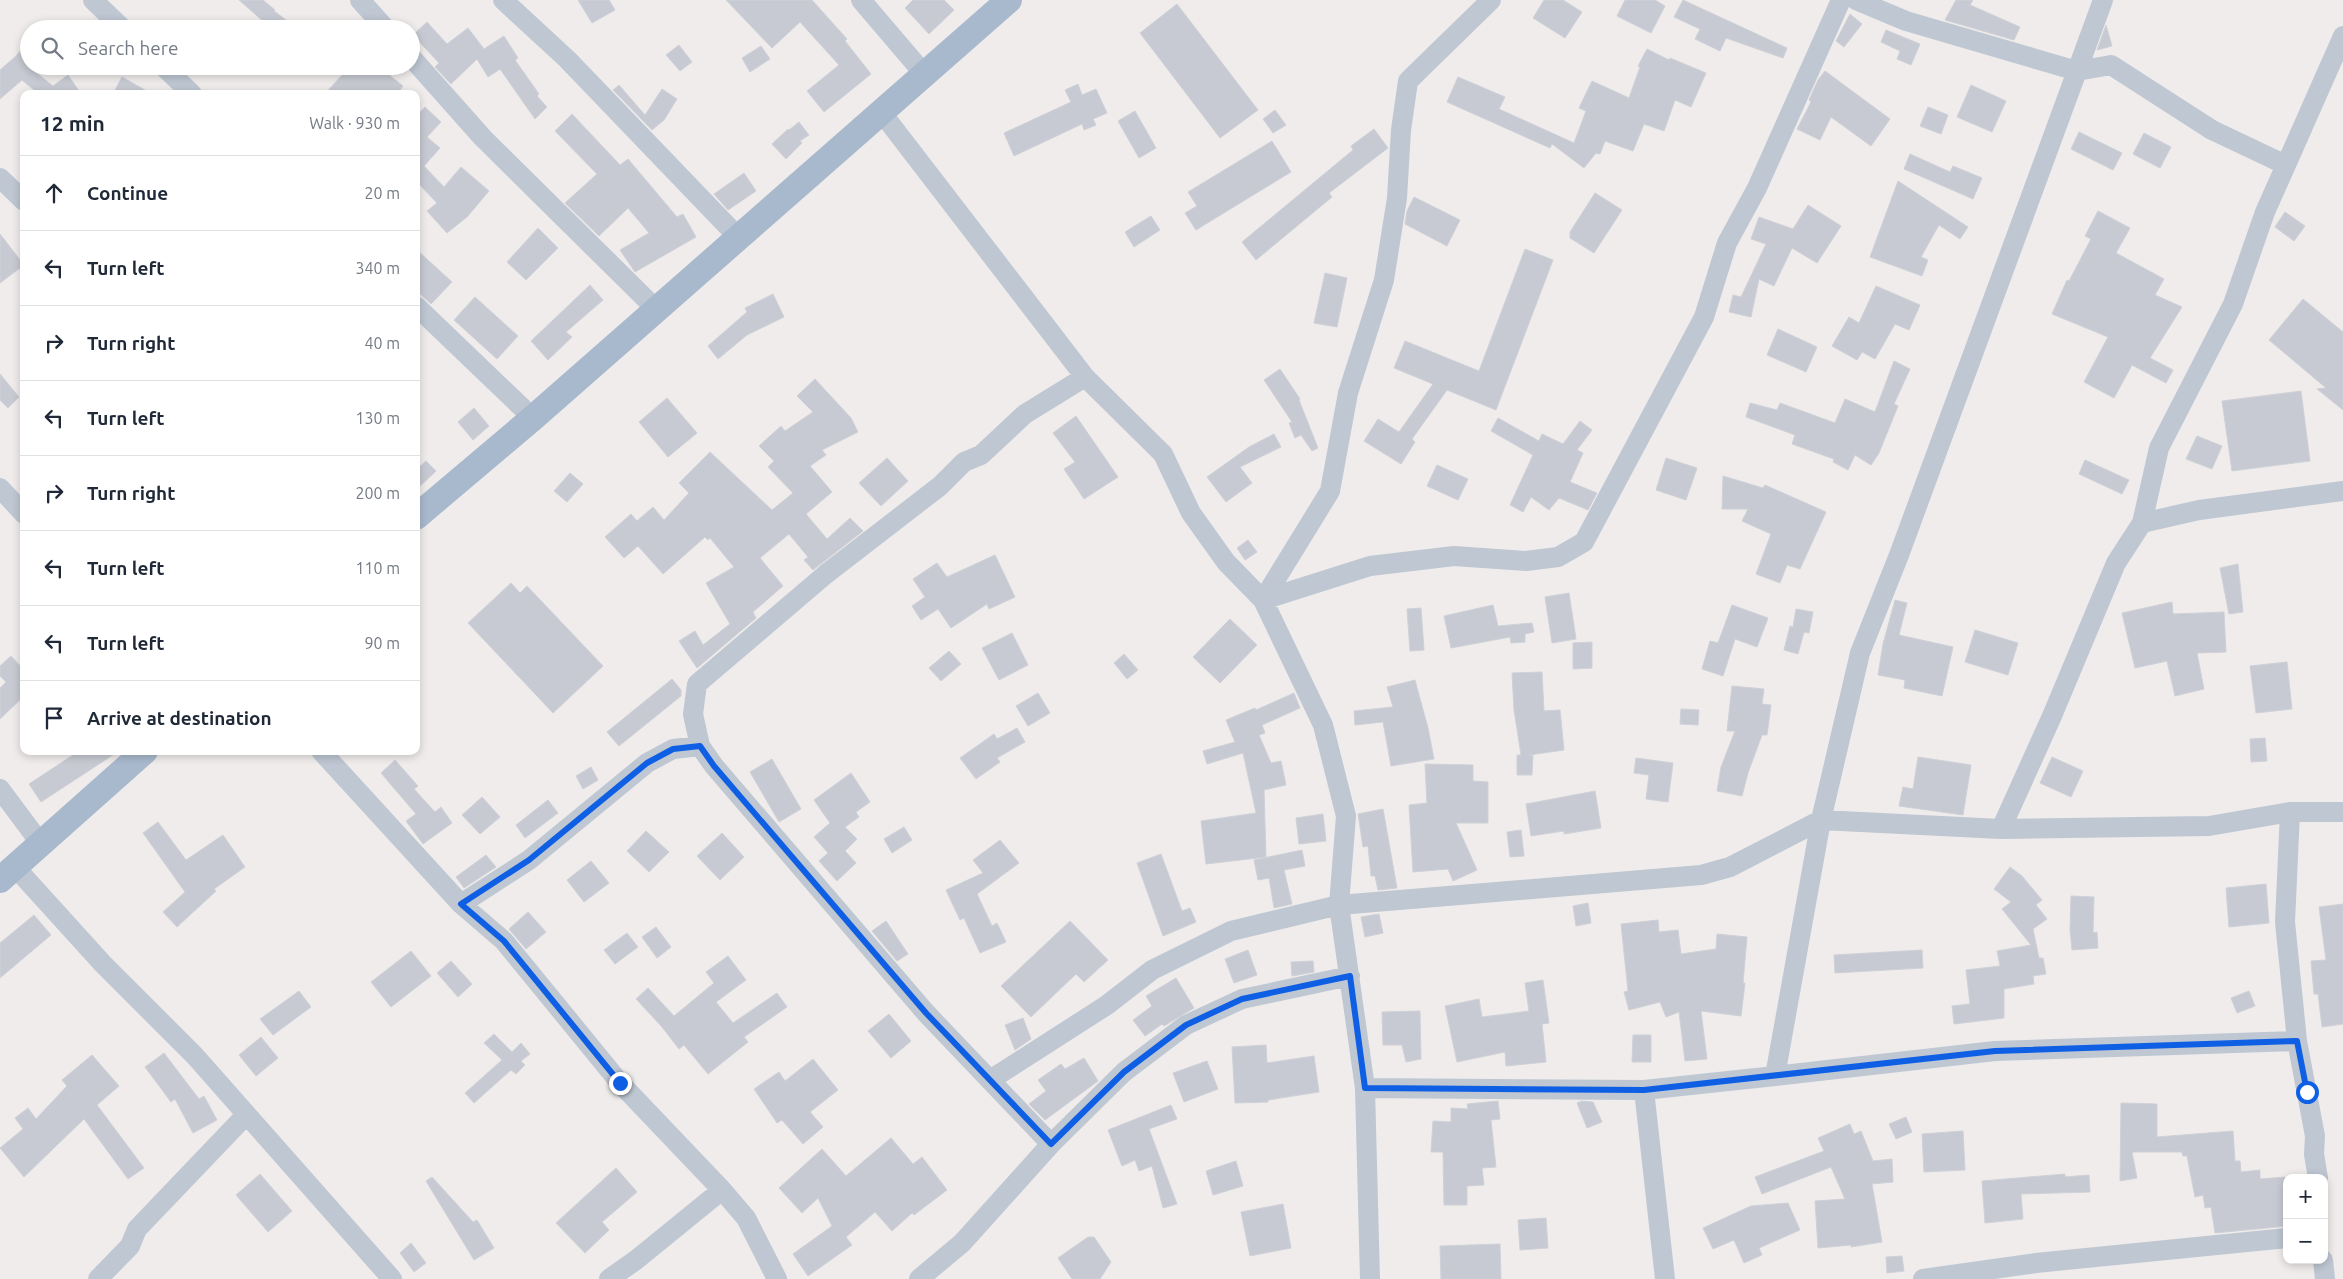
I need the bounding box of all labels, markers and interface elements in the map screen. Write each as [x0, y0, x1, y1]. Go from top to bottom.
search box [20, 20, 420, 75]
icon: search [38, 34, 66, 62]
text: Search here [78, 37, 178, 59]
text: 12 min [40, 111, 105, 135]
text: Walk · 930 m [309, 114, 400, 132]
icon: ahead [40, 179, 68, 207]
text: Continue [87, 182, 168, 204]
text: 20 m [364, 184, 400, 202]
icon: left [40, 254, 68, 282]
text: Turn left [87, 257, 165, 279]
text: 340 m [355, 259, 400, 277]
icon: right [40, 329, 68, 357]
text: Turn right [87, 332, 175, 354]
text: 40 m [364, 334, 400, 352]
icon: left [40, 404, 68, 432]
text: Turn left [87, 407, 165, 429]
text: 130 m [355, 409, 400, 427]
icon: right [40, 479, 68, 507]
text: Turn right [87, 482, 175, 504]
text: 200 m [355, 484, 400, 502]
icon: left [40, 554, 68, 582]
text: Turn left [87, 557, 165, 579]
text: 110 m [355, 559, 400, 577]
icon: left [40, 629, 68, 657]
text: Turn left [87, 632, 165, 654]
text: 90 m [364, 634, 400, 652]
icon: arrive [40, 704, 68, 732]
text: Arrive at destination [87, 707, 272, 729]
route end [609, 1072, 632, 1095]
route start [2296, 1081, 2319, 1104]
map controls [2283, 1174, 2328, 1264]
button: + [2283, 1174, 2328, 1219]
button: − [2283, 1219, 2328, 1264]

